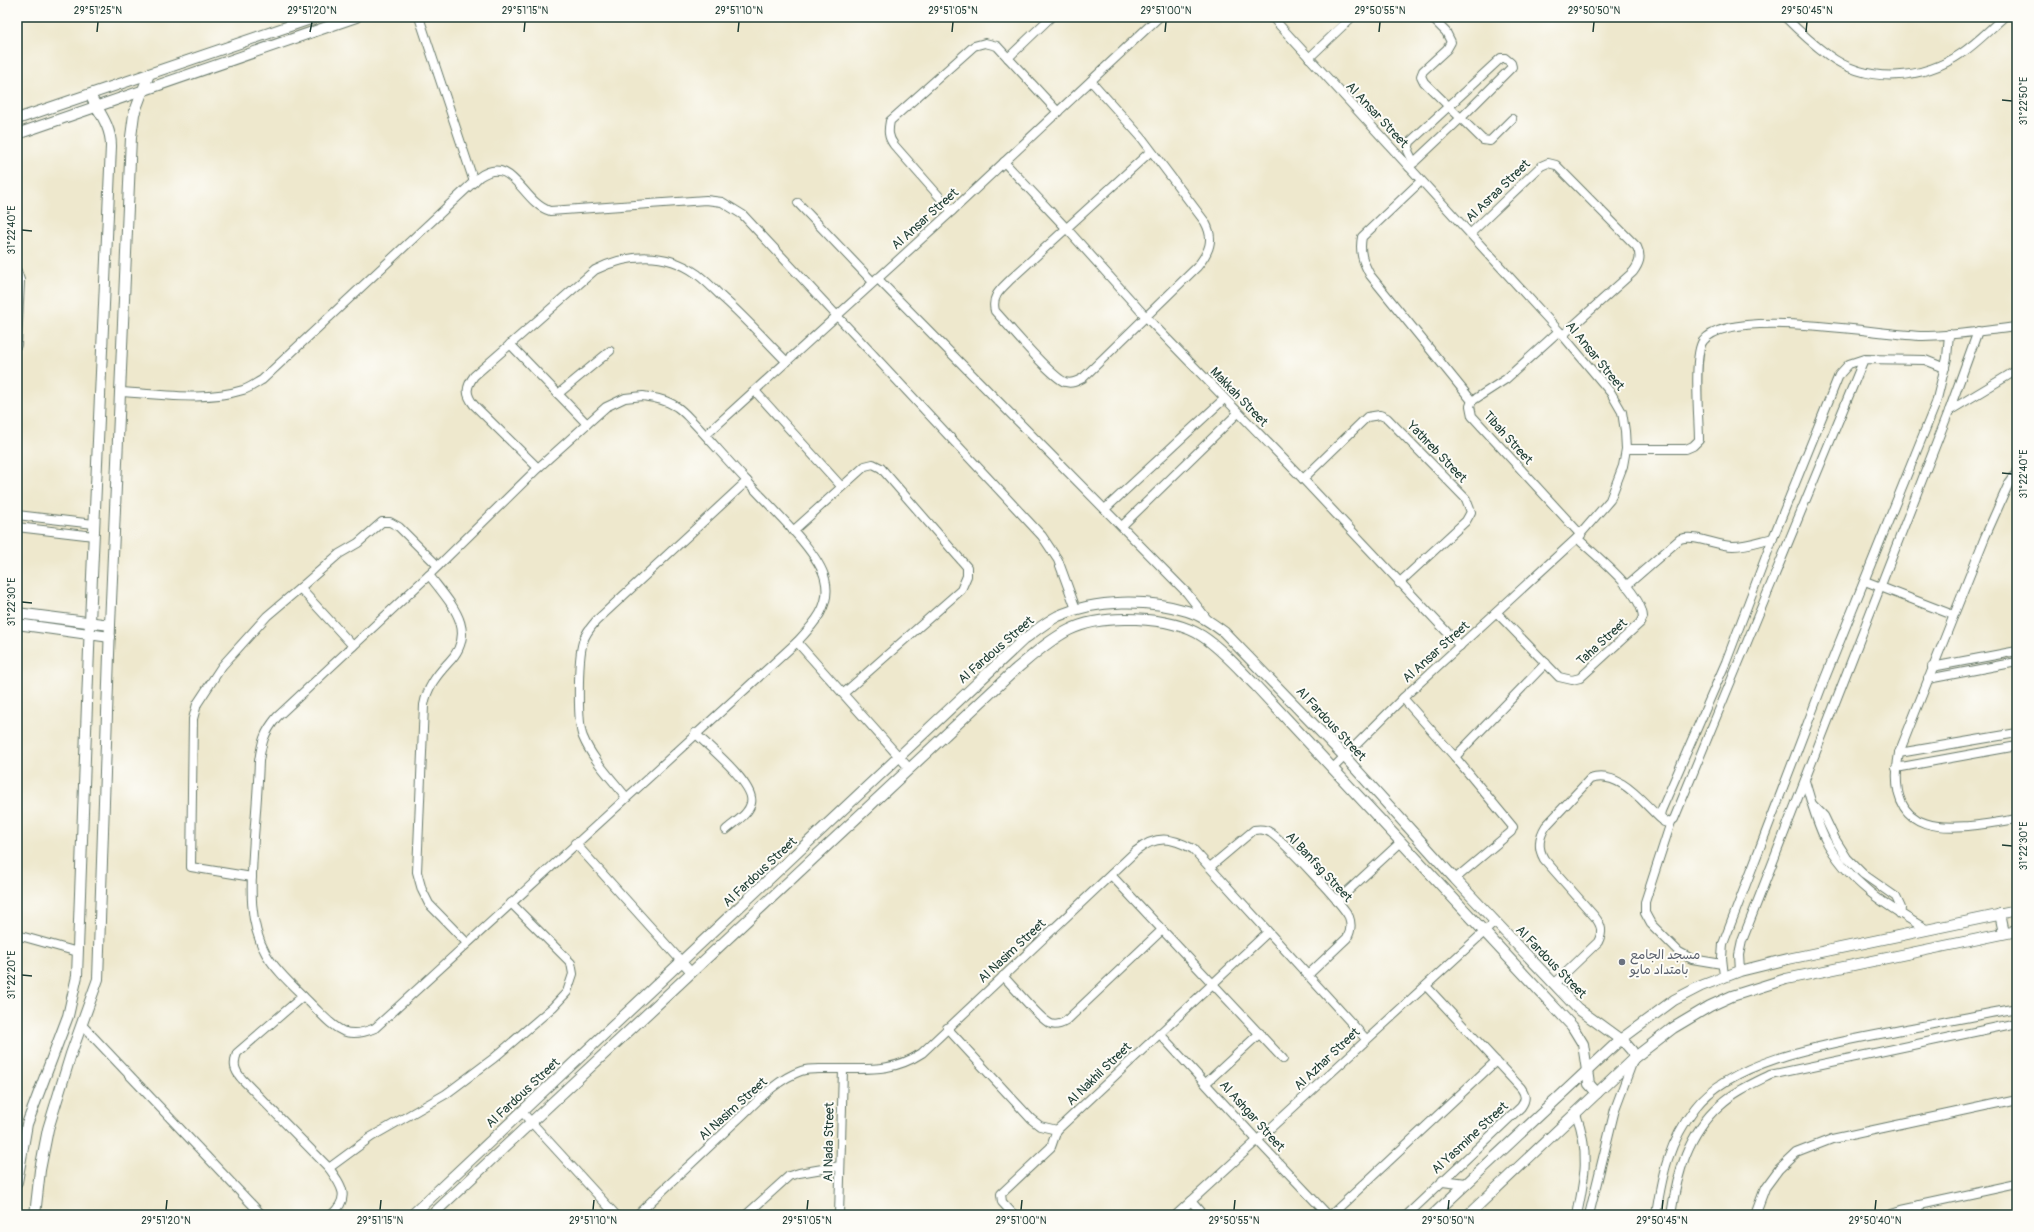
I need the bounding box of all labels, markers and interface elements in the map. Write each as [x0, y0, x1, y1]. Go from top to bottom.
text: 29°51'25"N [74, 5, 122, 17]
text: 29°51'20"N [287, 5, 337, 17]
text: 29°51'15"N [502, 5, 549, 17]
text: 29°51'10"N [715, 5, 763, 17]
text: 29°51'05"N [928, 5, 978, 17]
text: 29°51'00"N [1141, 5, 1192, 17]
text: 29°50'55"N [1354, 5, 1406, 17]
text: 29°50'50"N [1568, 5, 1620, 17]
text: 29°50'45"N [1781, 5, 1833, 17]
text: 31°22'50"E [2018, 77, 2030, 125]
street label: Al Ansar Street [1342, 79, 1412, 152]
street label: Al Asraa Street [1462, 156, 1534, 226]
street label: Al Ansar Street [888, 184, 962, 253]
text: 31°22'40"E [6, 206, 18, 254]
street label: Al Ansar Street [1562, 318, 1628, 394]
street label: Makkah Street [1207, 364, 1272, 431]
street label: Tibah Street [1480, 408, 1537, 468]
street label: Yathreb Street [1403, 417, 1471, 487]
text: 31°22'40"E [2018, 450, 2030, 498]
text: 31°22'30"E [6, 578, 18, 626]
street label: Al Fardous Street [955, 612, 1038, 687]
street label: Taha Street [1573, 615, 1631, 669]
street label: Al Ansar Street [1399, 617, 1473, 686]
street label: Al Fardous Street [1293, 684, 1370, 765]
text: 31°22'30"E [2018, 822, 2030, 870]
street label: Al Banfsg Street [1282, 828, 1356, 906]
street label: Al Fardous Street [720, 833, 801, 910]
street label: Al Nasim Street [975, 915, 1050, 986]
street label: Al Fardous Street [1512, 922, 1590, 1002]
place label: مسجد الجامع بامتداد مايو [1629, 947, 1700, 978]
text: 31°22'20"E [6, 951, 18, 999]
marker: مسجد الجامع بامتداد مايو [1617, 957, 1627, 967]
street label: Al Azhar Street [1291, 1024, 1364, 1094]
street label: Al Nakhil Street [1063, 1038, 1135, 1109]
street label: Al Fardous Street [483, 1054, 564, 1131]
street label: Al Nasim Street [695, 1074, 771, 1144]
street label: Al Ashgar Street [1216, 1077, 1289, 1155]
street label: Al Yasmine Street [1428, 1098, 1512, 1178]
street label: Al Nada Street [820, 1101, 838, 1182]
text: 29°51'20"N [141, 1215, 191, 1227]
text: 29°51'15"N [357, 1215, 404, 1227]
text: 29°51'10"N [569, 1215, 617, 1227]
text: 29°51'05"N [782, 1215, 832, 1227]
text: 29°51'00"N [996, 1215, 1047, 1227]
text: 29°50'55"N [1208, 1215, 1260, 1227]
text: 29°50'50"N [1422, 1215, 1474, 1227]
text: 29°50'45"N [1636, 1215, 1688, 1227]
text: 29°50'40"N [1849, 1215, 1902, 1227]

